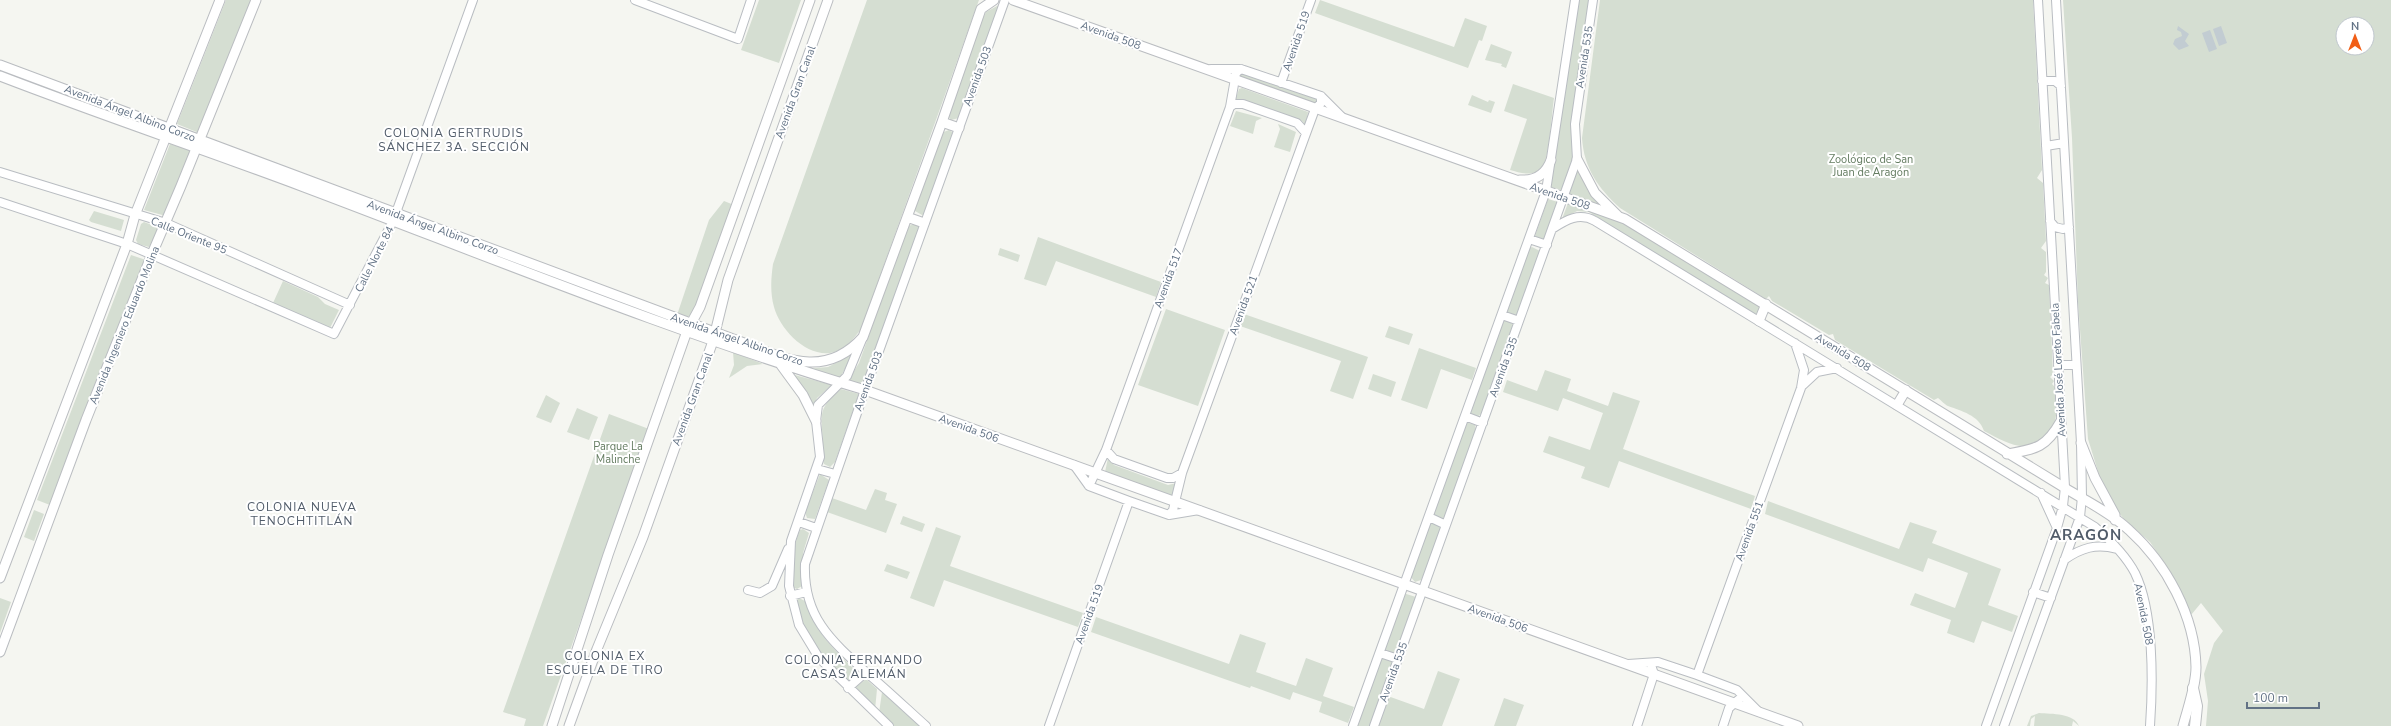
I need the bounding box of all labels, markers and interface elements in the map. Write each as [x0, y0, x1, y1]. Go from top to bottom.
street label: Avenida 519 [1279, 9, 1314, 73]
north arrow [2335, 16, 2375, 56]
street label: Avenida 508 [1079, 18, 1143, 53]
text: N [2351, 19, 2359, 34]
street label: Avenida 535 [1572, 24, 1597, 89]
street label: Avenida Gran Canal [772, 43, 820, 141]
street label: Avenida 503 [960, 44, 995, 108]
street label: Avenida Ángel Albino Corzo [62, 81, 198, 145]
district label: COLONIA GERTRUDIS SÁNCHEZ 3A. SECCIÓN [378, 125, 530, 155]
park label: Zoológico de San Juan de Aragón [1829, 152, 1913, 180]
street label: Avenida 508 [1528, 179, 1592, 214]
street label: Avenida Ángel Albino Corzo [365, 196, 501, 258]
street label: Calle Oriente 95 [149, 213, 229, 258]
street label: Calle Norte 84 [351, 223, 398, 295]
street label: Avenida Ingeniero Eduardo Molina [86, 244, 163, 406]
street label: Avenida 517 [1151, 246, 1186, 310]
street label: Avenida 521 [1226, 273, 1261, 337]
street label: Avenida José Loreto Fabela [2047, 302, 2070, 437]
street label: Avenida Ángel Albino Corzo [669, 309, 805, 369]
street label: Avenida 508 [1812, 330, 1874, 375]
street label: Avenida 535 [1486, 335, 1521, 399]
street label: Avenida 503 [851, 349, 886, 413]
street label: Avenida Gran Canal [669, 350, 717, 448]
street label: Avenida 506 [937, 411, 1001, 446]
park label: Parque La Malinche [593, 439, 643, 467]
district label: COLONIA NUEVA TENOCHTITLÁN [247, 499, 357, 529]
street label: Avenida 551 [1732, 499, 1767, 563]
district label: ARAGÓN [2050, 525, 2122, 545]
street label: Avenida 519 [1072, 582, 1107, 646]
street label: Avenida 508 [2130, 582, 2157, 647]
street label: Avenida 506 [1466, 601, 1530, 636]
street label: Avenida 535 [1376, 640, 1411, 704]
district label: COLONIA EX ESCUELA DE TIRO [546, 648, 664, 678]
district label: COLONIA FERNANDO CASAS ALEMÁN [785, 652, 923, 682]
scale bar [2247, 684, 2319, 710]
text: 100 m [2253, 690, 2288, 706]

